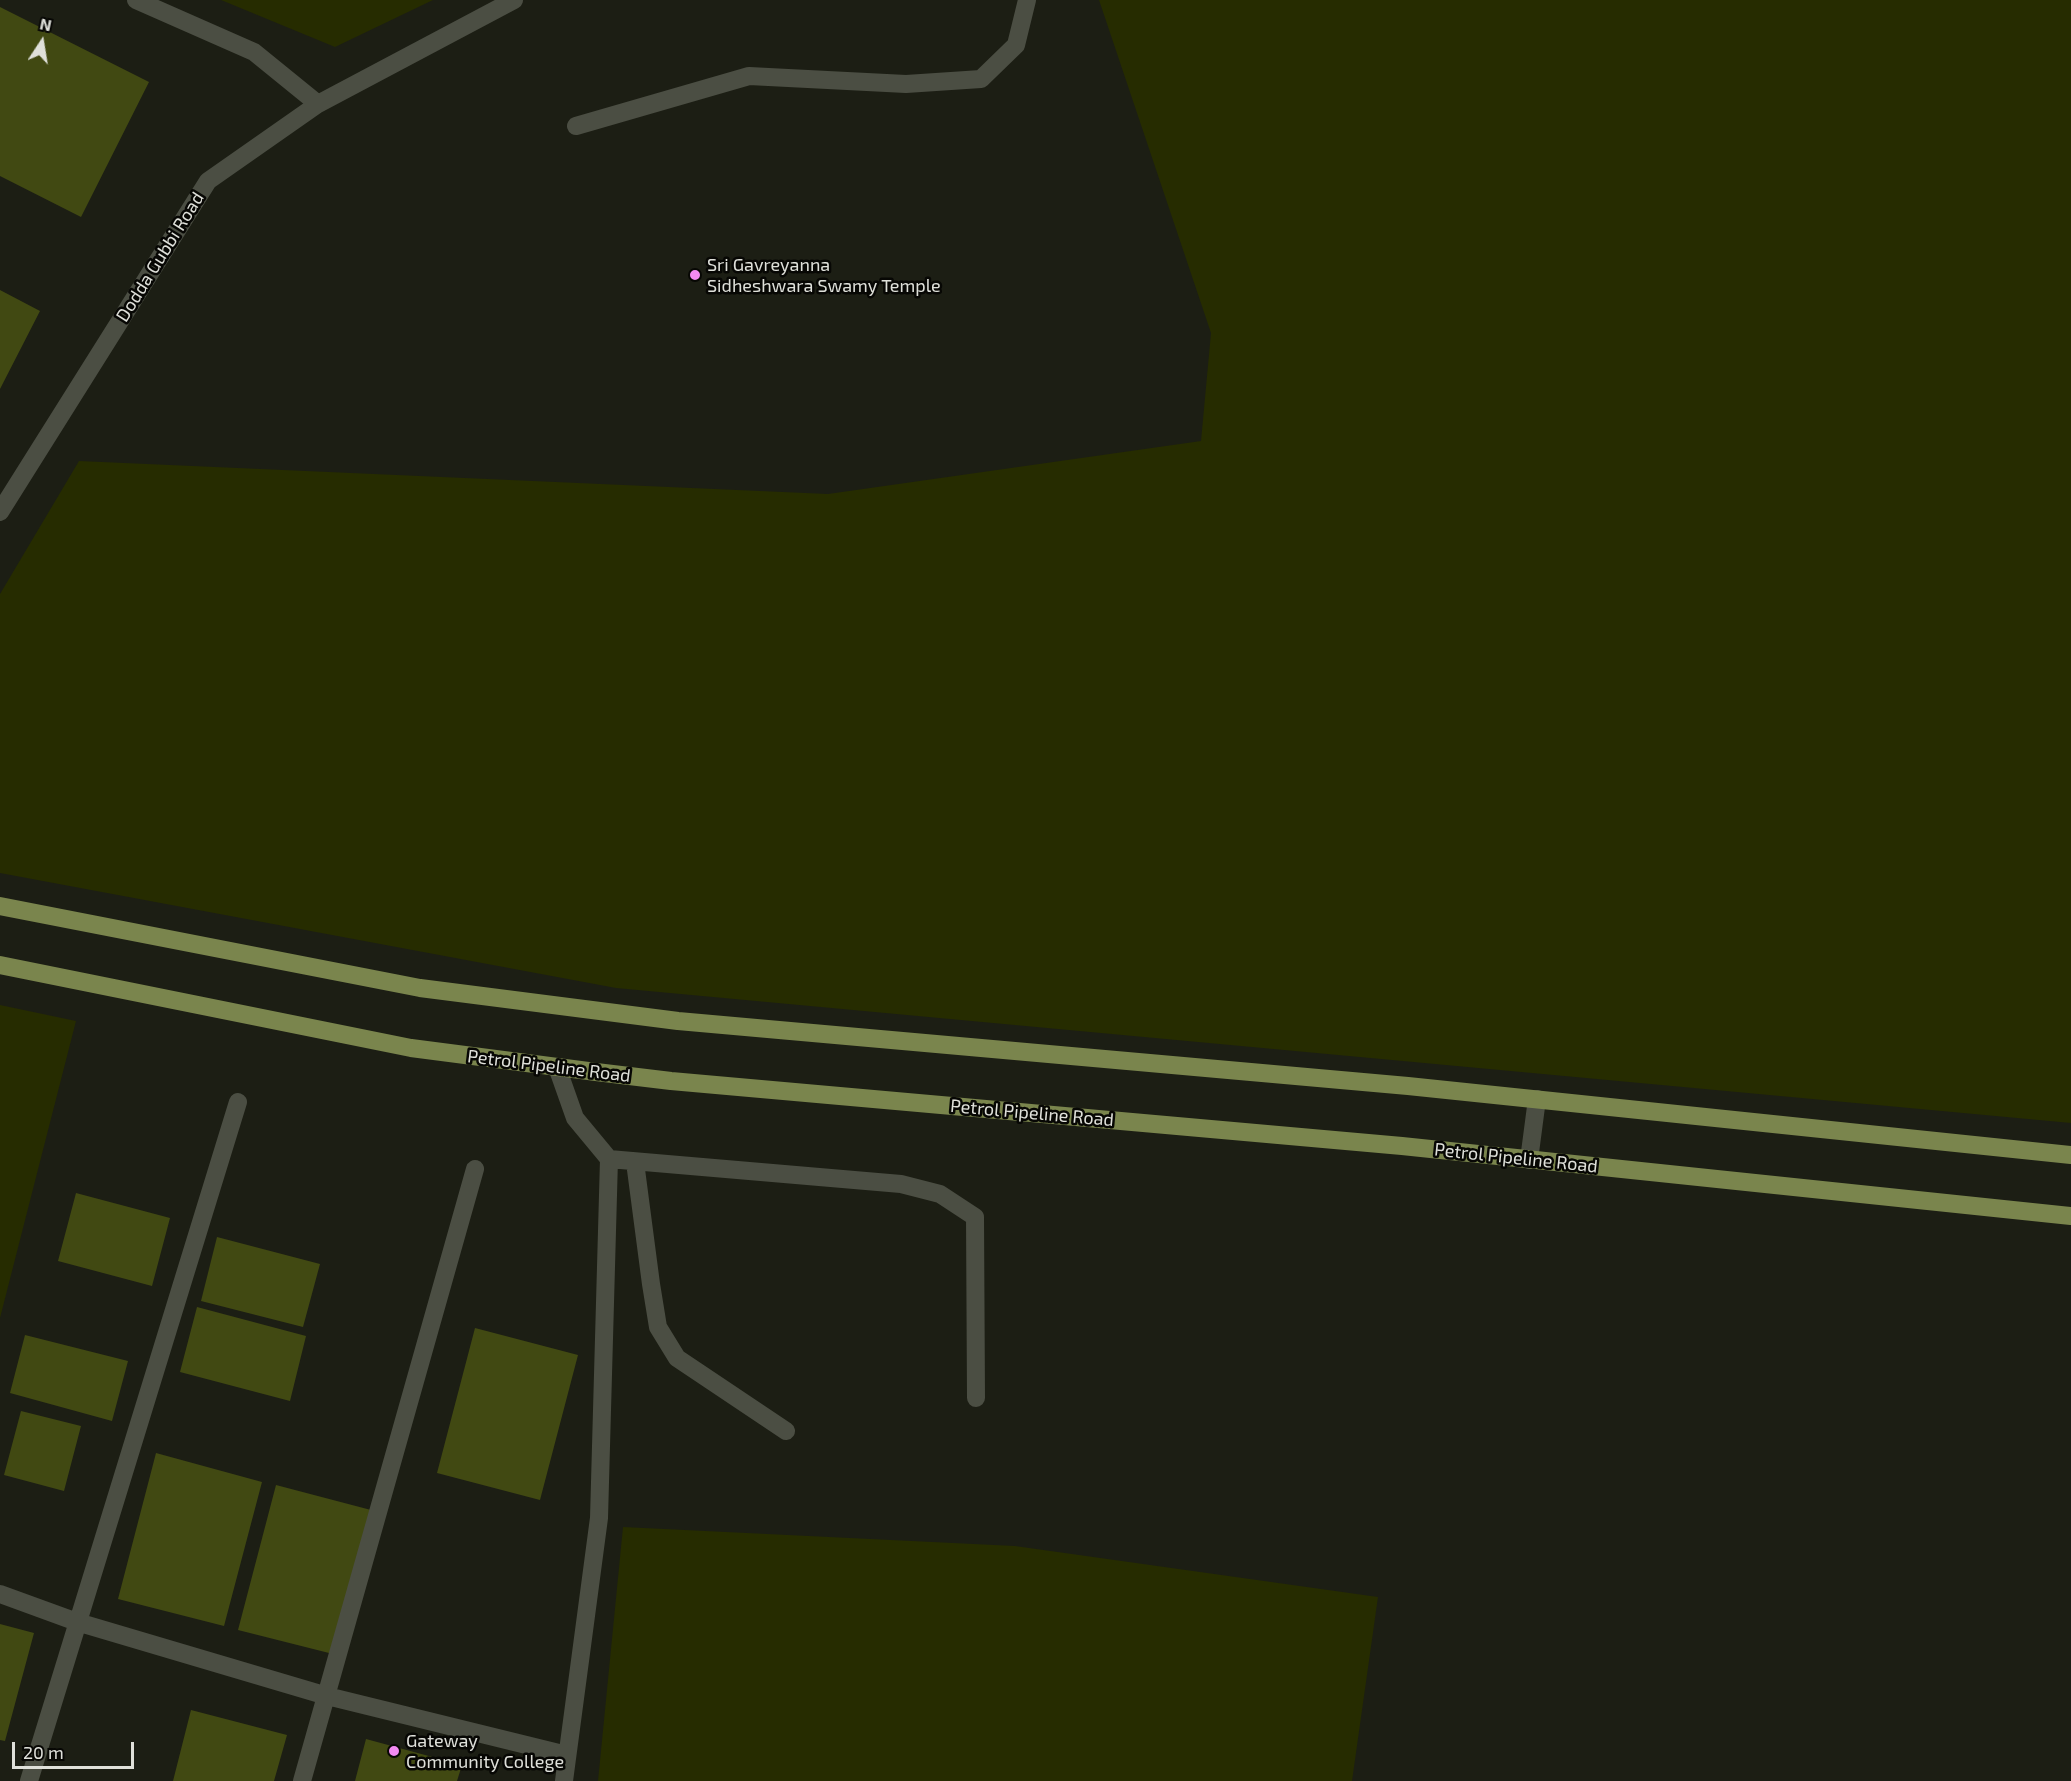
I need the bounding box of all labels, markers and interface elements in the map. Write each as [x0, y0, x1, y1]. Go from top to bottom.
north arrow [12, 12, 72, 72]
text: N [38, 13, 53, 34]
street label: Dodda Gubbi Road [111, 188, 209, 326]
place label: Sri Gavreyanna Sidheshwara Swamy Temple [707, 254, 941, 296]
marker: Sri Gavreyanna Sidheshwara Swamy Temple [688, 268, 702, 282]
street label: Petrol Pipeline Road [466, 1045, 632, 1087]
street label: Petrol Pipeline Road [949, 1095, 1115, 1131]
street label: Petrol Pipeline Road [1433, 1139, 1599, 1177]
scale bar [15, 1730, 136, 1768]
place label: Gateway Community College [406, 1730, 564, 1772]
text: 20 m [23, 1741, 64, 1763]
marker: Gateway Community College [387, 1744, 401, 1758]

